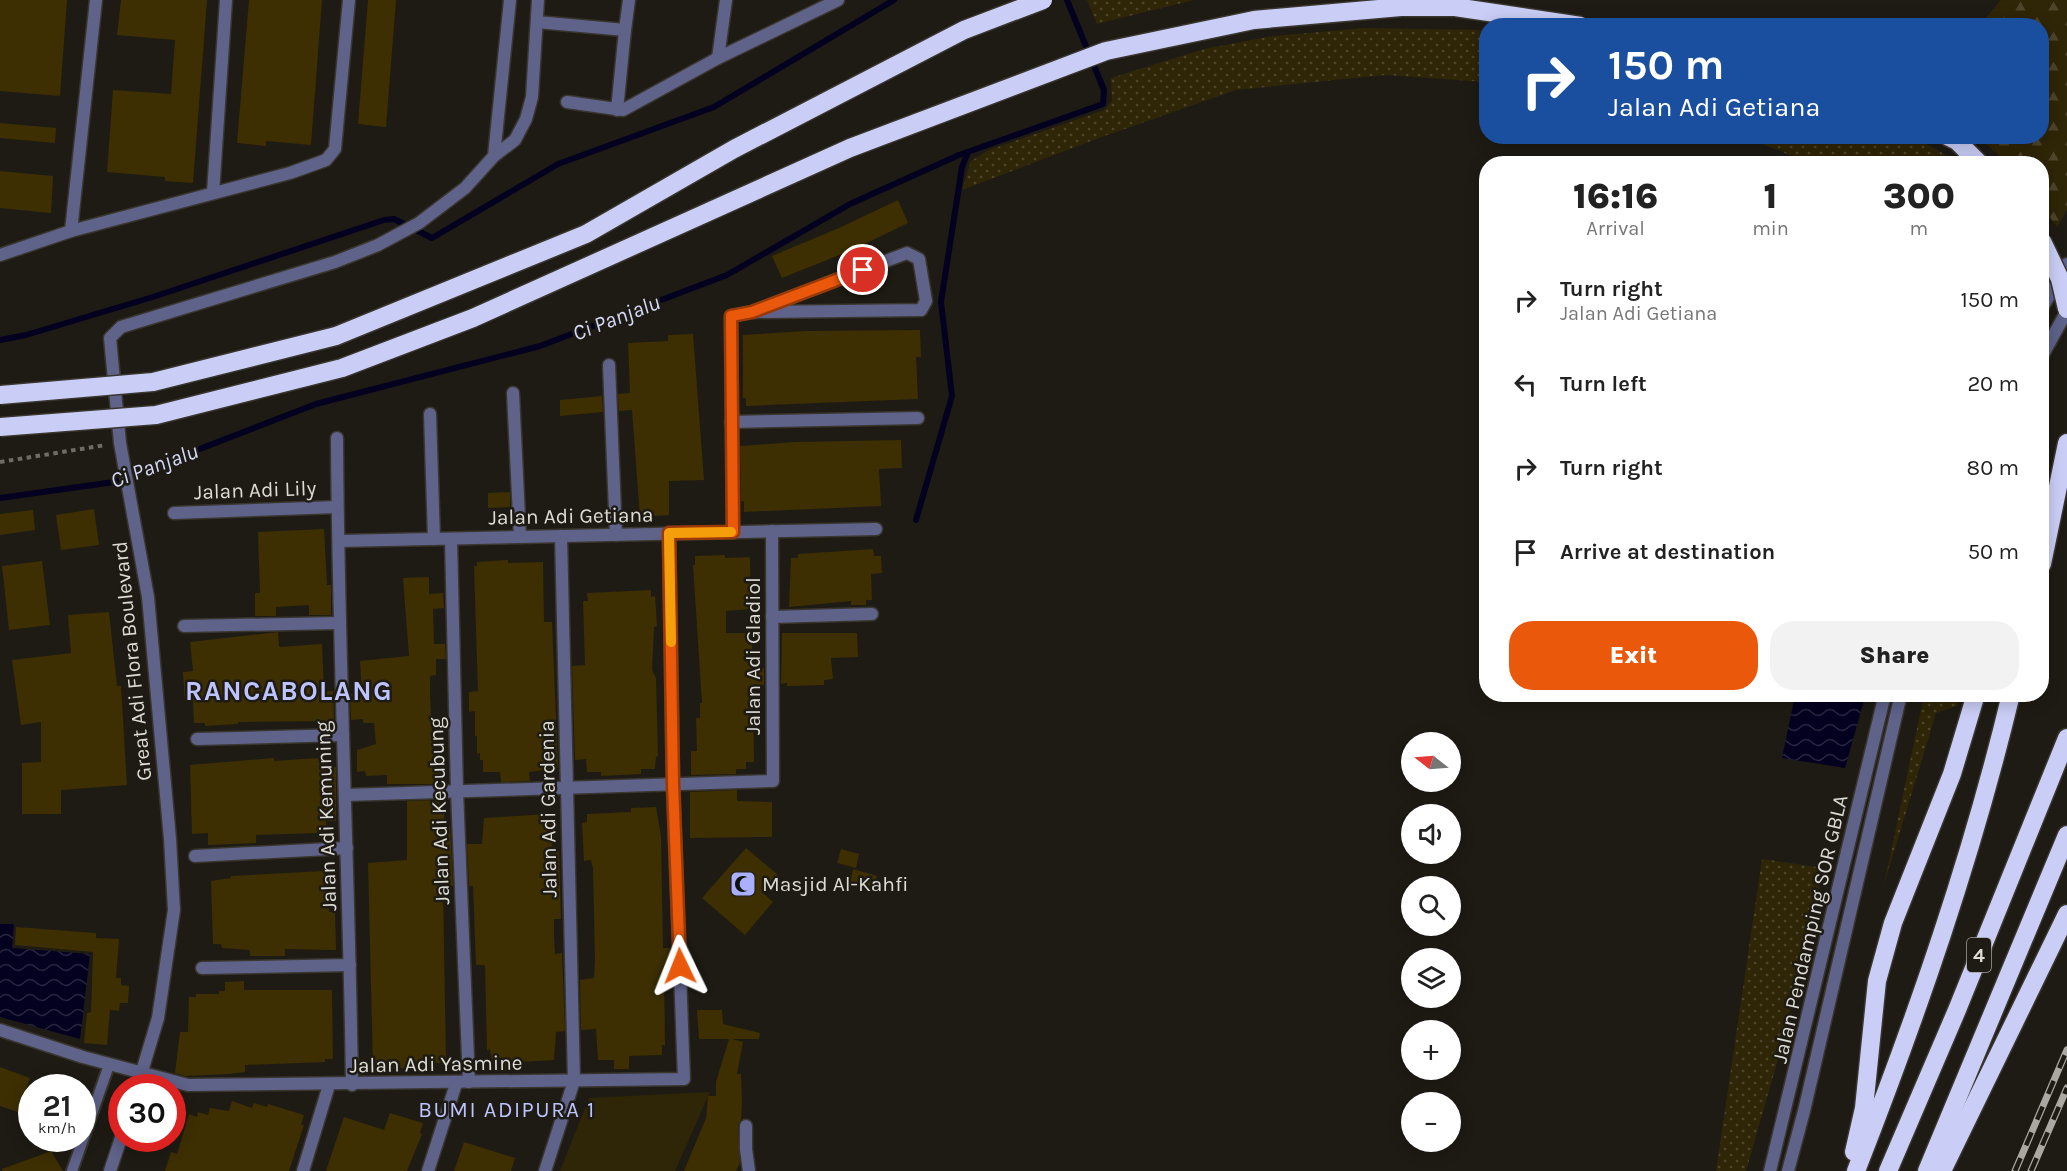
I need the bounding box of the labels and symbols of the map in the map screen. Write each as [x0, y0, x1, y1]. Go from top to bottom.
pin [837, 244, 888, 295]
water label: Ci Panjalu [569, 289, 664, 346]
water label: Ci Panjalu [107, 438, 202, 494]
street label: Jalan Adi Lily [193, 476, 317, 504]
street label: Jalan Adi Getiana [488, 503, 654, 529]
street label: Great Adi Flora Boulevard [107, 540, 157, 782]
street label: Jalan Adi Gladiol [741, 577, 765, 735]
district label: RANCABOLANG [185, 675, 393, 707]
street label: Jalan Adi Kecubung [424, 717, 454, 905]
street label: Jalan Adi Kemuning [311, 720, 341, 911]
street label: Jalan Adi Gardenia [534, 720, 562, 898]
north arrow [1401, 732, 1461, 792]
street label: Jalan Pendamping SOR GBLA [1767, 793, 1853, 1065]
mosque icon: Masjid Al-Kahfi [728, 869, 758, 899]
place label: Masjid Al-Kahfi [762, 872, 908, 896]
position arrow [648, 934, 712, 998]
road number: 4 [1967, 938, 1991, 972]
street label: Jalan Adi Yasmine [349, 1050, 523, 1078]
speed limit sign: 30 [108, 1074, 186, 1152]
district label: BUMI ADIPURA 1 [418, 1097, 596, 1123]

